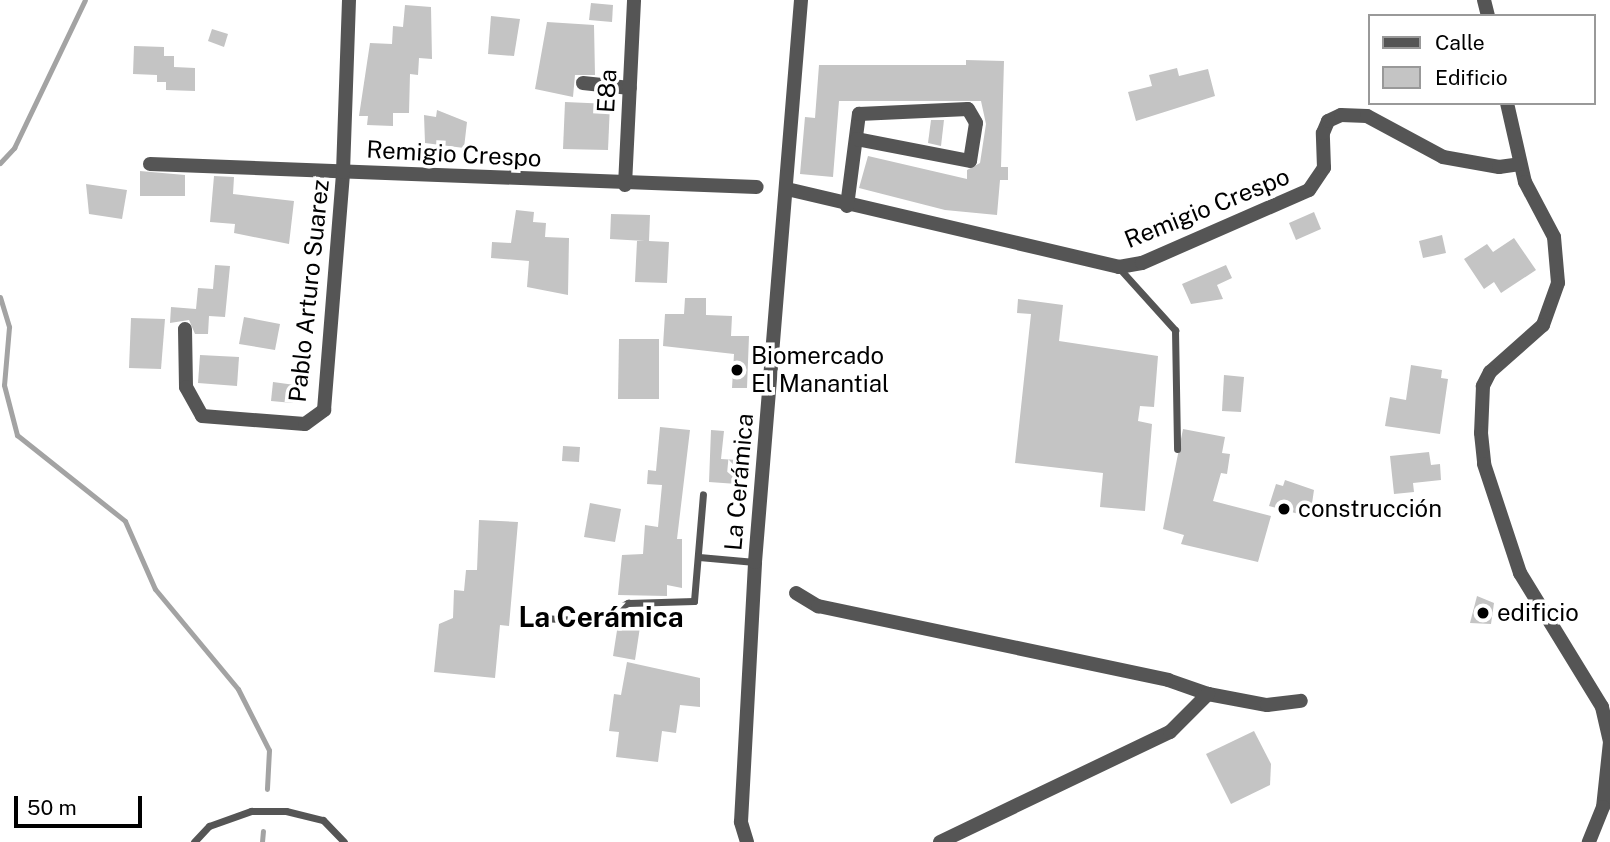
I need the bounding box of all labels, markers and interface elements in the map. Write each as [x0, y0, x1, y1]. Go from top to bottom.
legend [1368, 14, 1596, 105]
text: Calle [1435, 30, 1485, 55]
text: Edificio [1435, 65, 1508, 90]
street label: E8a [591, 68, 623, 114]
street label: Remigio Crespo [366, 135, 542, 173]
street label: Remigio Crespo [1120, 162, 1294, 254]
street label: Pablo Arturo Suarez [283, 178, 335, 404]
place label: Biomercado El Manantial [751, 342, 889, 398]
marker: Biomercado El Manantial [729, 362, 745, 378]
street label: La Cerámica [719, 412, 759, 552]
place label: construcción [1298, 495, 1442, 523]
marker: construcción [1276, 501, 1292, 517]
place label: edificio [1497, 599, 1579, 627]
district label: La Cerámica [518, 600, 684, 634]
marker: edificio [1475, 605, 1491, 621]
scale bar [18, 782, 145, 826]
text: 50 m [27, 795, 77, 820]

